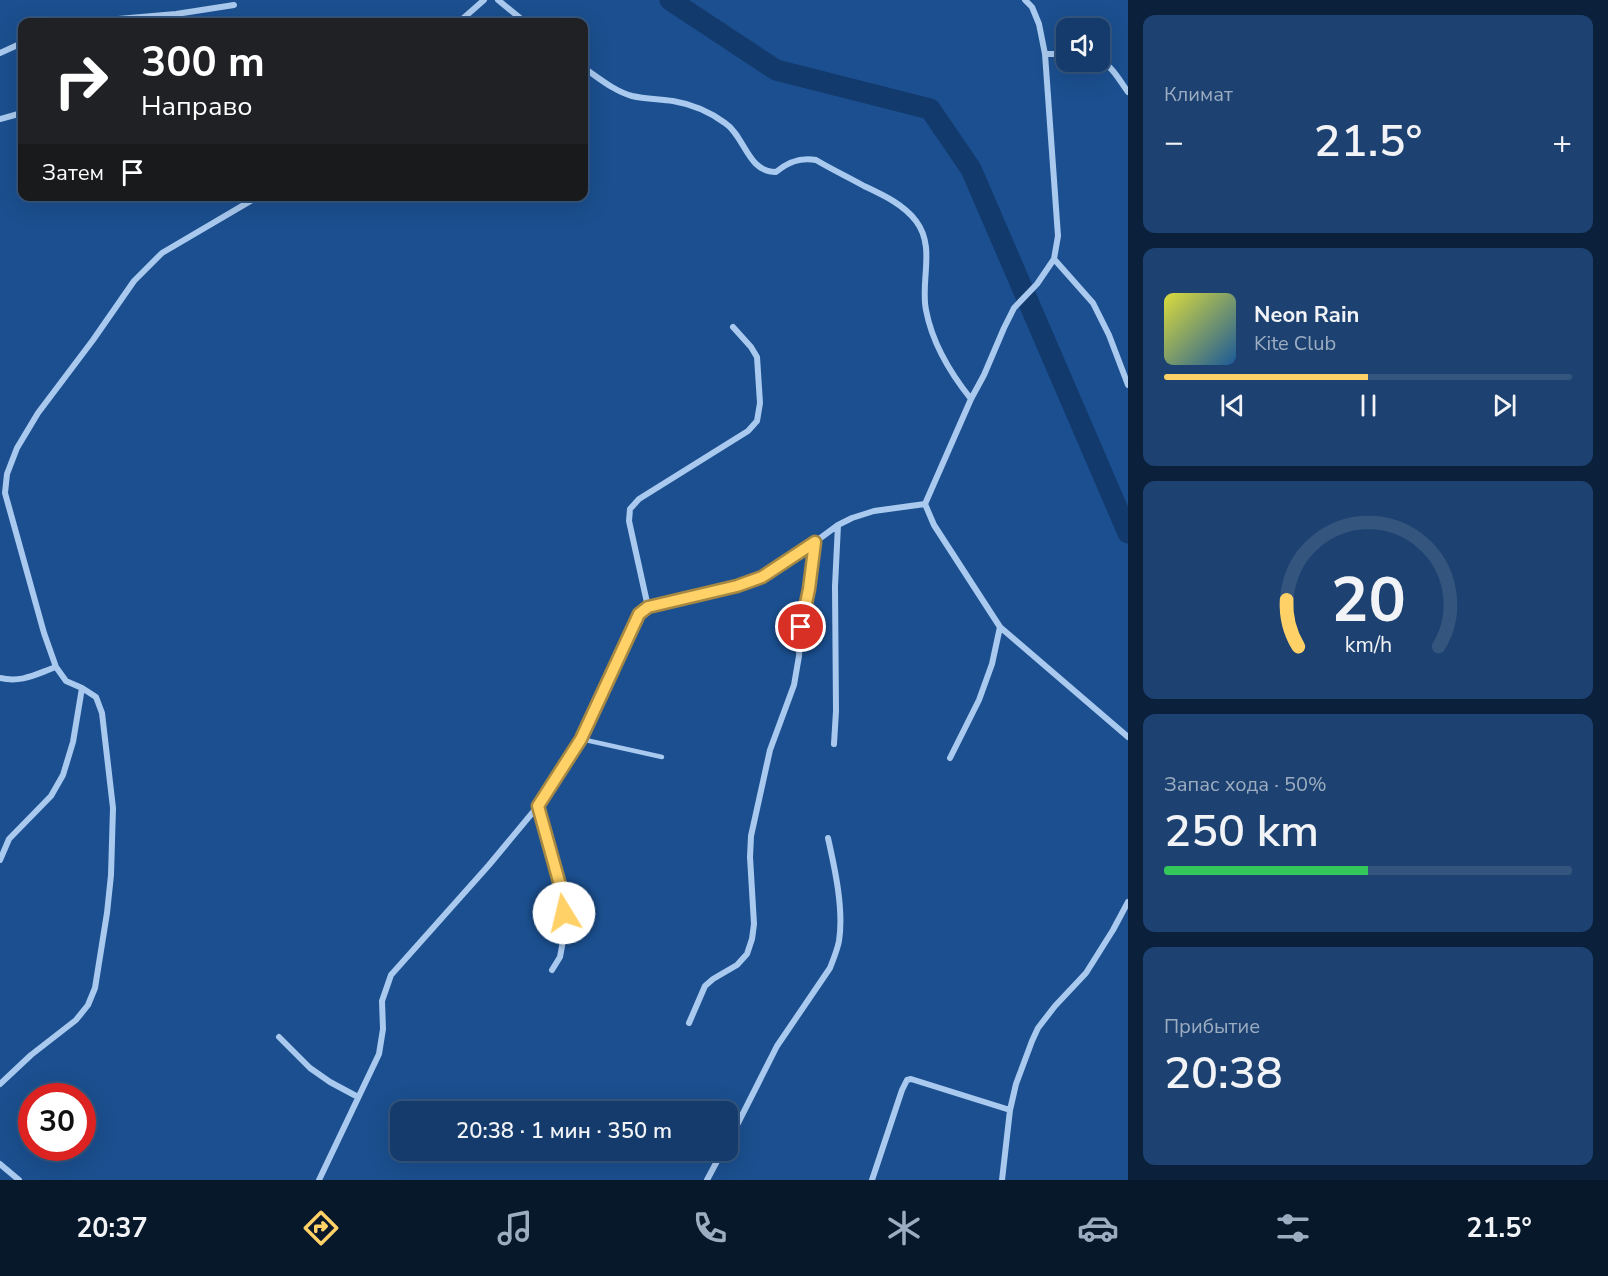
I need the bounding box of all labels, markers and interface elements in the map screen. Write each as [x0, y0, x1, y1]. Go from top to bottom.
map controls [1056, 18, 1110, 72]
button: sound [1056, 18, 1110, 72]
text: 300 m [141, 34, 265, 91]
icon: right [42, 42, 120, 120]
text: Климат [1164, 81, 1233, 108]
text: Направо [141, 88, 252, 125]
text: 21.5° [1314, 111, 1422, 172]
text: − [1164, 120, 1184, 165]
text: + [1552, 120, 1572, 165]
icon: arrive [116, 156, 149, 189]
text: Затем [42, 158, 104, 188]
text: Neon Rain [1254, 300, 1359, 330]
text: Kite Club [1254, 330, 1336, 357]
icon: previous [1216, 389, 1249, 422]
icon: pause [1352, 389, 1385, 422]
icon: next [1488, 389, 1521, 422]
text: 20 [1331, 558, 1405, 643]
pin [775, 601, 826, 652]
icon: arrive [784, 610, 817, 643]
text: km/h [1344, 630, 1392, 660]
text: Запас хода · 50% [1164, 771, 1327, 798]
text: 250 km [1164, 801, 1319, 862]
position arrow [532, 881, 596, 945]
text: Прибытие [1164, 1013, 1260, 1040]
text: 20:38 [1164, 1043, 1283, 1104]
speed limit sign: 30 [18, 1083, 96, 1161]
text: 20:38 · 1 мин · 350 m [456, 1116, 672, 1146]
icon: directions [300, 1207, 342, 1249]
icon: music [494, 1207, 536, 1249]
icon: phone [689, 1207, 731, 1249]
icon: climate [883, 1207, 925, 1249]
icon: car [1077, 1207, 1119, 1249]
icon: filters [1272, 1207, 1314, 1249]
text: 20:37 [76, 1210, 148, 1247]
text: 21.5° [1466, 1210, 1532, 1247]

